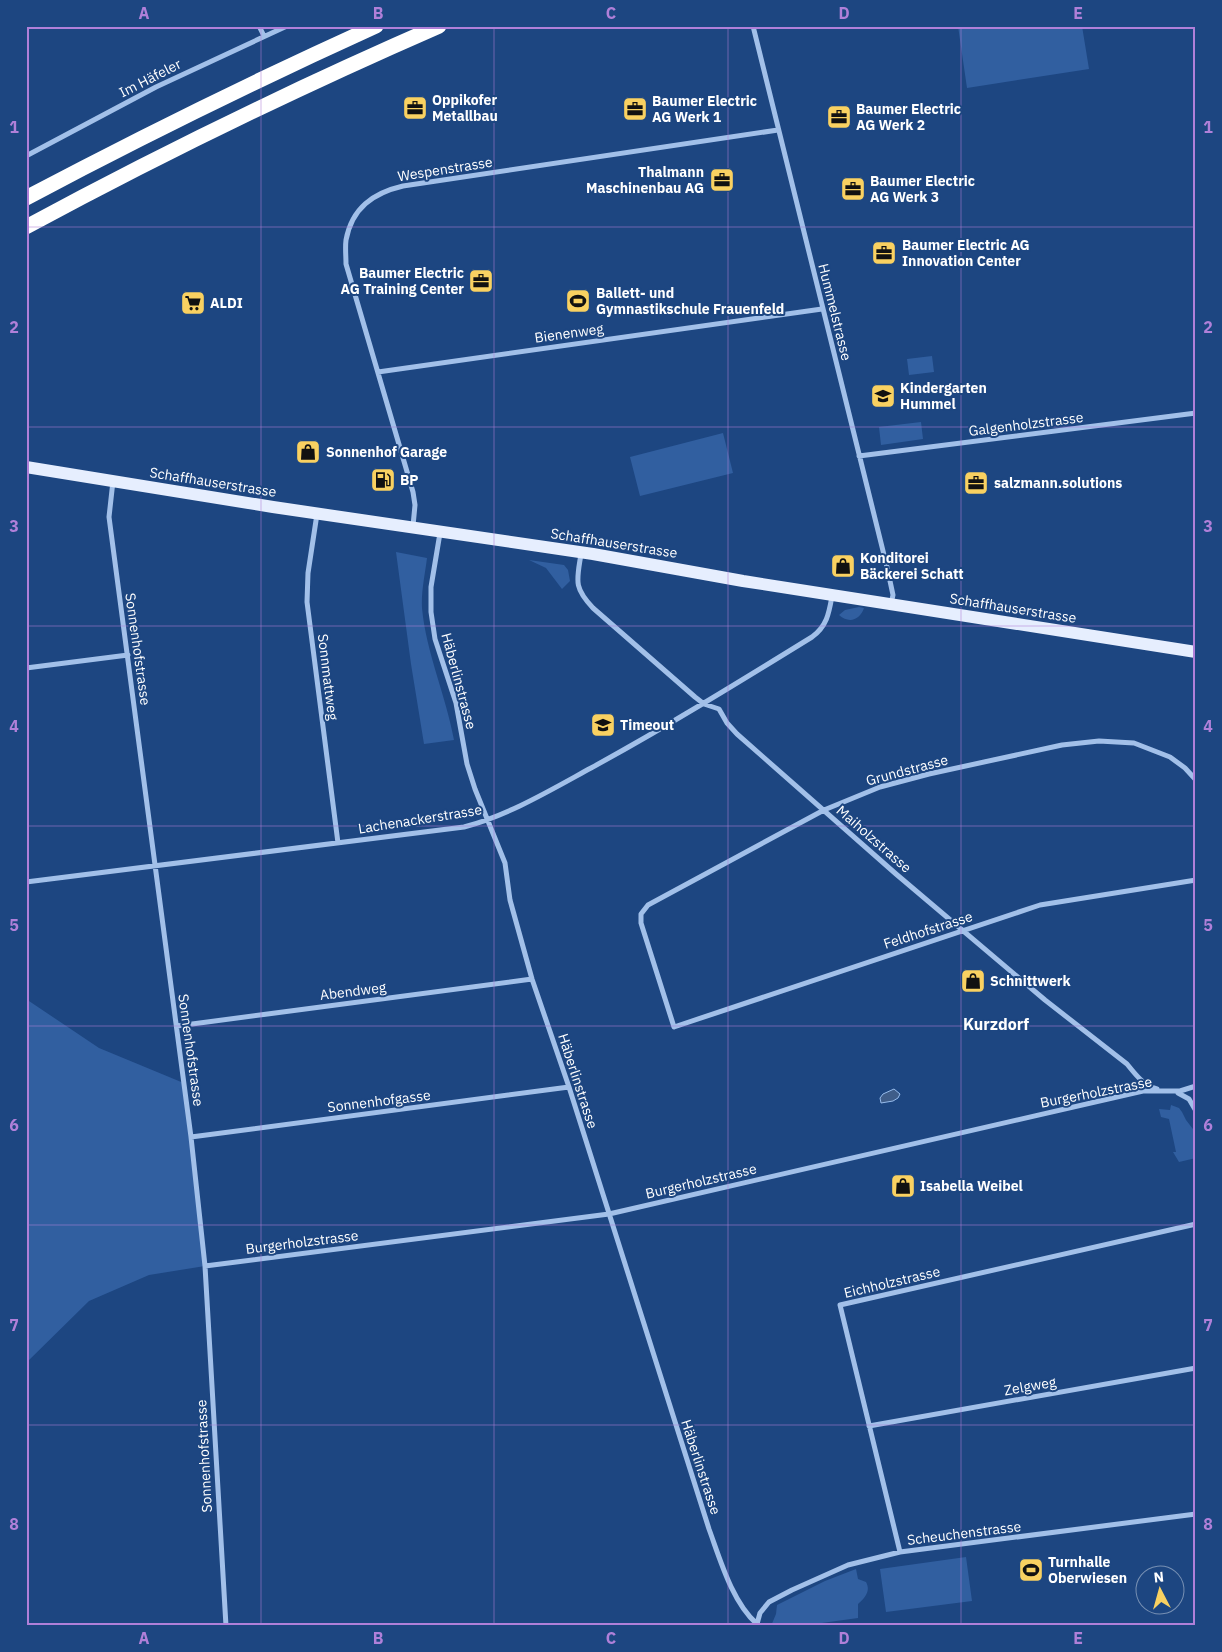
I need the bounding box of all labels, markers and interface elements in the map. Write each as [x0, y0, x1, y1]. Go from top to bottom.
text: A [139, 3, 150, 23]
text: B [373, 3, 384, 23]
text: C [606, 3, 616, 23]
text: D [838, 3, 850, 23]
text: E [1073, 3, 1083, 23]
street label: Im Häfeler [116, 55, 184, 101]
place label: Oppikofer Metallbau [432, 91, 498, 125]
place label: Baumer Electric AG Werk 1 [652, 92, 757, 126]
office icon: Oppikofer Metallbau [402, 95, 428, 121]
office icon: Baumer Electric AG Werk 1 [622, 96, 648, 122]
place label: Baumer Electric AG Werk 2 [856, 100, 961, 134]
office icon: Baumer Electric AG Werk 2 [826, 104, 852, 130]
text: 1 [9, 117, 19, 137]
text: 1 [1203, 117, 1213, 137]
street label: Wespenstrasse [396, 153, 494, 185]
place label: Thalmann Maschinenbau AG [586, 163, 704, 197]
office icon: Thalmann Maschinenbau AG [709, 167, 735, 193]
place label: Baumer Electric AG Werk 3 [870, 172, 975, 206]
office icon: Baumer Electric AG Werk 3 [840, 176, 866, 202]
place label: Baumer Electric AG Innovation Center [902, 236, 1030, 270]
office icon: Baumer Electric AG Innovation Center [871, 240, 897, 266]
street label: Hummelstrasse [814, 262, 856, 363]
place label: Baumer Electric AG Training Center [341, 264, 464, 298]
office icon: Baumer Electric AG Training Center [468, 268, 494, 294]
place label: Ballett- und Gymnastikschule Frauenfeld [596, 284, 784, 318]
sports icon: Ballett- und Gymnastikschule Frauenfeld [565, 288, 591, 314]
supermarket icon: ALDI [180, 290, 206, 316]
place label: ALDI [210, 294, 243, 312]
text: 2 [9, 317, 19, 337]
text: 2 [1203, 317, 1213, 337]
street label: Bienenweg [533, 319, 605, 347]
place label: Kindergarten Hummel [900, 379, 987, 413]
school or university icon: Kindergarten Hummel [870, 383, 896, 409]
street label: Galgenholzstrasse [968, 408, 1085, 440]
shop icon: Sonnenhof Garage [295, 439, 321, 465]
place label: Sonnenhof Garage [326, 443, 447, 461]
street label: Schaffhauserstrasse [148, 463, 278, 501]
fuel station icon: BP [370, 467, 396, 493]
office icon: salzmann.solutions [963, 470, 989, 496]
place label: BP [400, 471, 419, 489]
place label: salzmann.solutions [994, 474, 1122, 492]
text: 3 [9, 516, 19, 536]
text: 3 [1203, 516, 1213, 536]
street label: Schaffhauserstrasse [549, 524, 679, 562]
place label: Konditorei Bäckerei Schatt [860, 549, 964, 583]
shop icon: Konditorei Bäckerei Schatt [830, 553, 856, 579]
street label: Schaffhauserstrasse [948, 589, 1078, 627]
street label: Sonnenhofstrasse [121, 592, 155, 707]
street label: Häberlinstrasse [437, 631, 481, 731]
street label: Sonnmattweg [314, 633, 342, 722]
school or university icon: Timeout [590, 712, 616, 738]
text: 4 [9, 716, 19, 736]
place label: Timeout [620, 716, 674, 734]
text: 4 [1203, 716, 1213, 736]
street label: Grundstrasse [864, 750, 950, 790]
street label: Lachenackerstrasse [357, 800, 483, 838]
street label: Maiholzstrasse [833, 801, 916, 877]
street label: Feldhofstrasse [881, 907, 975, 953]
text: 5 [9, 915, 19, 935]
text: 5 [1203, 915, 1213, 935]
shop icon: Schnittwerk [960, 968, 986, 994]
place label: Schnittwerk [990, 972, 1071, 990]
street label: Abendweg [319, 978, 388, 1004]
street label: Sonnenhofstrasse [174, 993, 208, 1108]
district label: Kurzdorf [963, 1014, 1029, 1034]
street label: Häberlinstrasse [554, 1031, 602, 1131]
street label: Burgerholzstrasse [1039, 1072, 1154, 1112]
street label: Sonnenhofgasse [326, 1086, 432, 1116]
text: 6 [9, 1115, 19, 1135]
text: 6 [1203, 1115, 1213, 1135]
street label: Burgerholzstrasse [644, 1159, 759, 1203]
shop icon: Isabella Weibel [890, 1173, 916, 1199]
place label: Isabella Weibel [920, 1177, 1023, 1195]
street label: Burgerholzstrasse [245, 1226, 360, 1258]
street label: Eichholzstrasse [842, 1262, 942, 1302]
text: 7 [9, 1315, 19, 1335]
text: 7 [1203, 1315, 1213, 1335]
street label: Zelgweg [1002, 1372, 1058, 1399]
street label: Sonnenhofstrasse [192, 1399, 216, 1513]
street label: Häberlinstrasse [677, 1417, 725, 1517]
text: 8 [9, 1514, 19, 1534]
text: 8 [1203, 1514, 1213, 1534]
street label: Scheuchenstrasse [906, 1517, 1022, 1549]
place label: Turnhalle Oberwiesen [1048, 1553, 1127, 1587]
sports icon: Turnhalle Oberwiesen [1018, 1557, 1044, 1583]
north arrow [1134, 1564, 1184, 1614]
text: N [1153, 1568, 1165, 1587]
text: A [139, 1628, 150, 1648]
text: B [373, 1628, 384, 1648]
text: C [606, 1628, 616, 1648]
text: D [838, 1628, 850, 1648]
text: E [1073, 1628, 1083, 1648]

